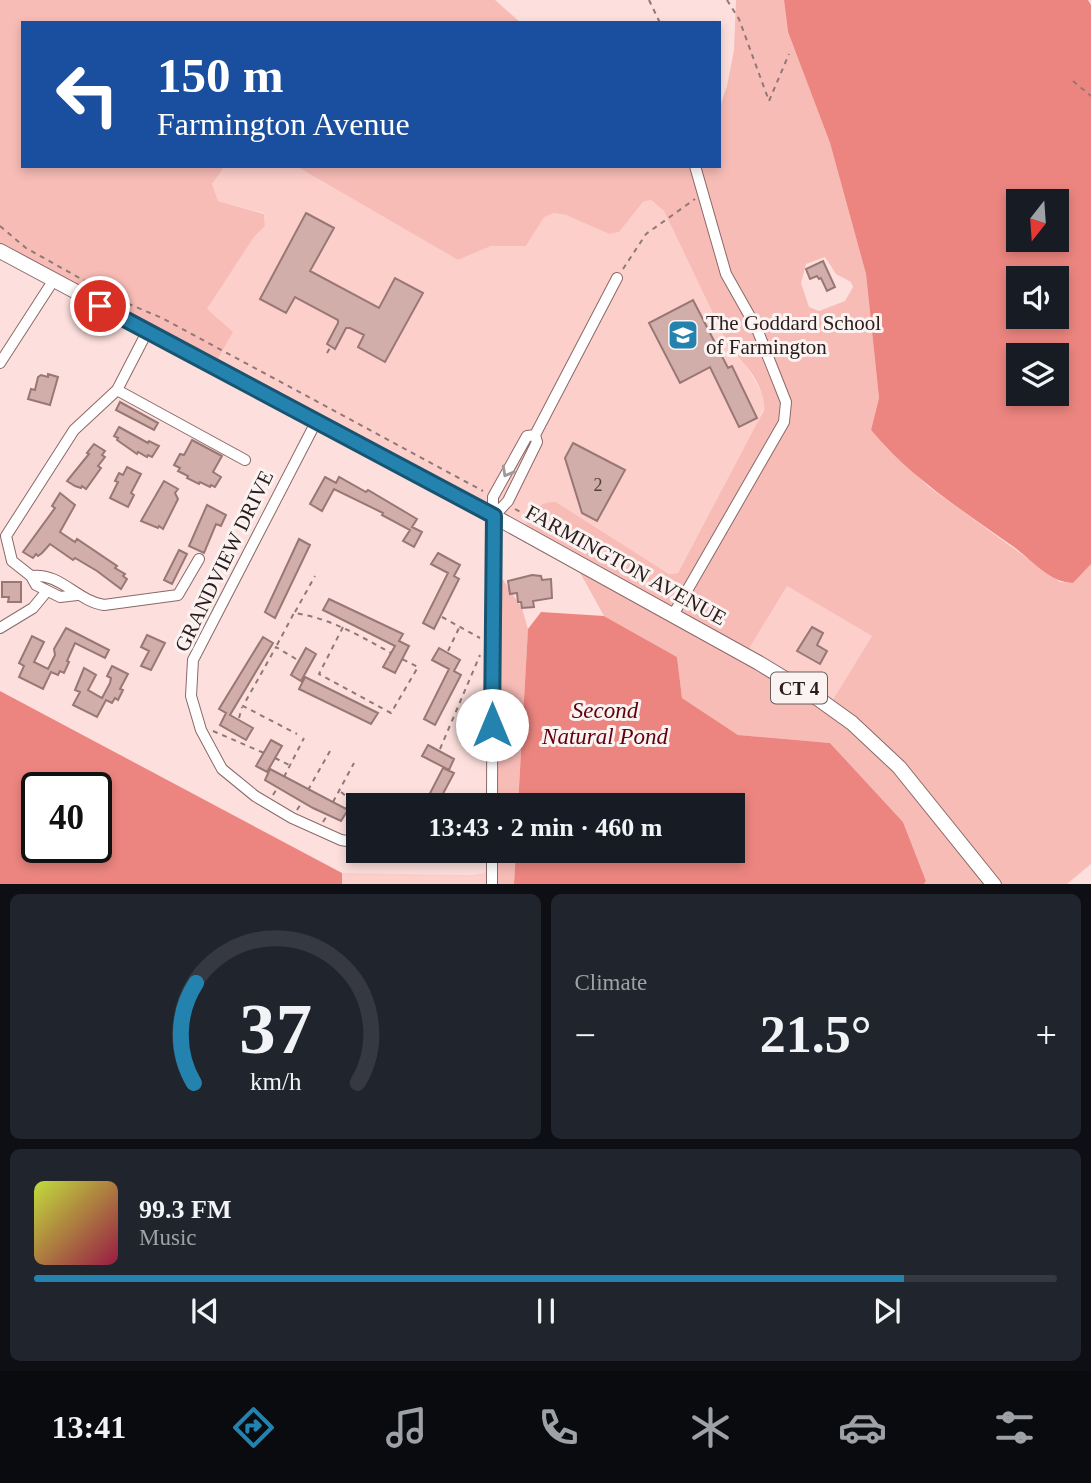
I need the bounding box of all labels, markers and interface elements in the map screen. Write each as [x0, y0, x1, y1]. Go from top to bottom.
text: 150 m [157, 48, 284, 103]
icon: left [42, 49, 133, 140]
text: Farmington Avenue [157, 106, 410, 142]
north arrow [1006, 189, 1069, 252]
map controls [1006, 189, 1069, 406]
button: sound [1006, 266, 1069, 329]
pin [70, 276, 130, 336]
icon: arrive [81, 287, 119, 325]
place label: The Goddard School of Farmington [706, 311, 881, 359]
school or university icon: The Goddard School of Farmington [666, 318, 700, 352]
button: layers [1006, 343, 1069, 406]
one-way arrow [502, 464, 516, 477]
street label: GRANDVIEW DRIVE [170, 467, 278, 655]
house number: 2 [594, 475, 603, 495]
street label: FARMINGTON AVENUE [521, 500, 731, 630]
road number: CT 4 [771, 673, 827, 704]
position arrow [455, 688, 529, 762]
water label: Second Natural Pond [541, 698, 668, 749]
speed limit sign: 40 [21, 772, 112, 863]
text: 13:43 · 2 min · 460 m [429, 813, 663, 842]
text: Climate [575, 970, 647, 995]
text: 37 [239, 988, 312, 1069]
text: 21.5° [760, 1006, 872, 1063]
text: − [575, 1014, 596, 1056]
text: + [1036, 1014, 1057, 1056]
text: km/h [250, 1067, 301, 1094]
text: 99.3 FM [139, 1195, 231, 1224]
text: Music [139, 1225, 197, 1250]
icon: previous [186, 1292, 224, 1330]
icon: pause [527, 1292, 565, 1330]
icon: next [868, 1292, 906, 1330]
icon: directions [229, 1403, 278, 1452]
icon: music [382, 1403, 431, 1452]
icon: phone [534, 1403, 583, 1452]
icon: climate [686, 1403, 735, 1452]
icon: car [838, 1403, 887, 1452]
icon: filters [990, 1403, 1039, 1452]
text: 13:41 [52, 1409, 126, 1445]

